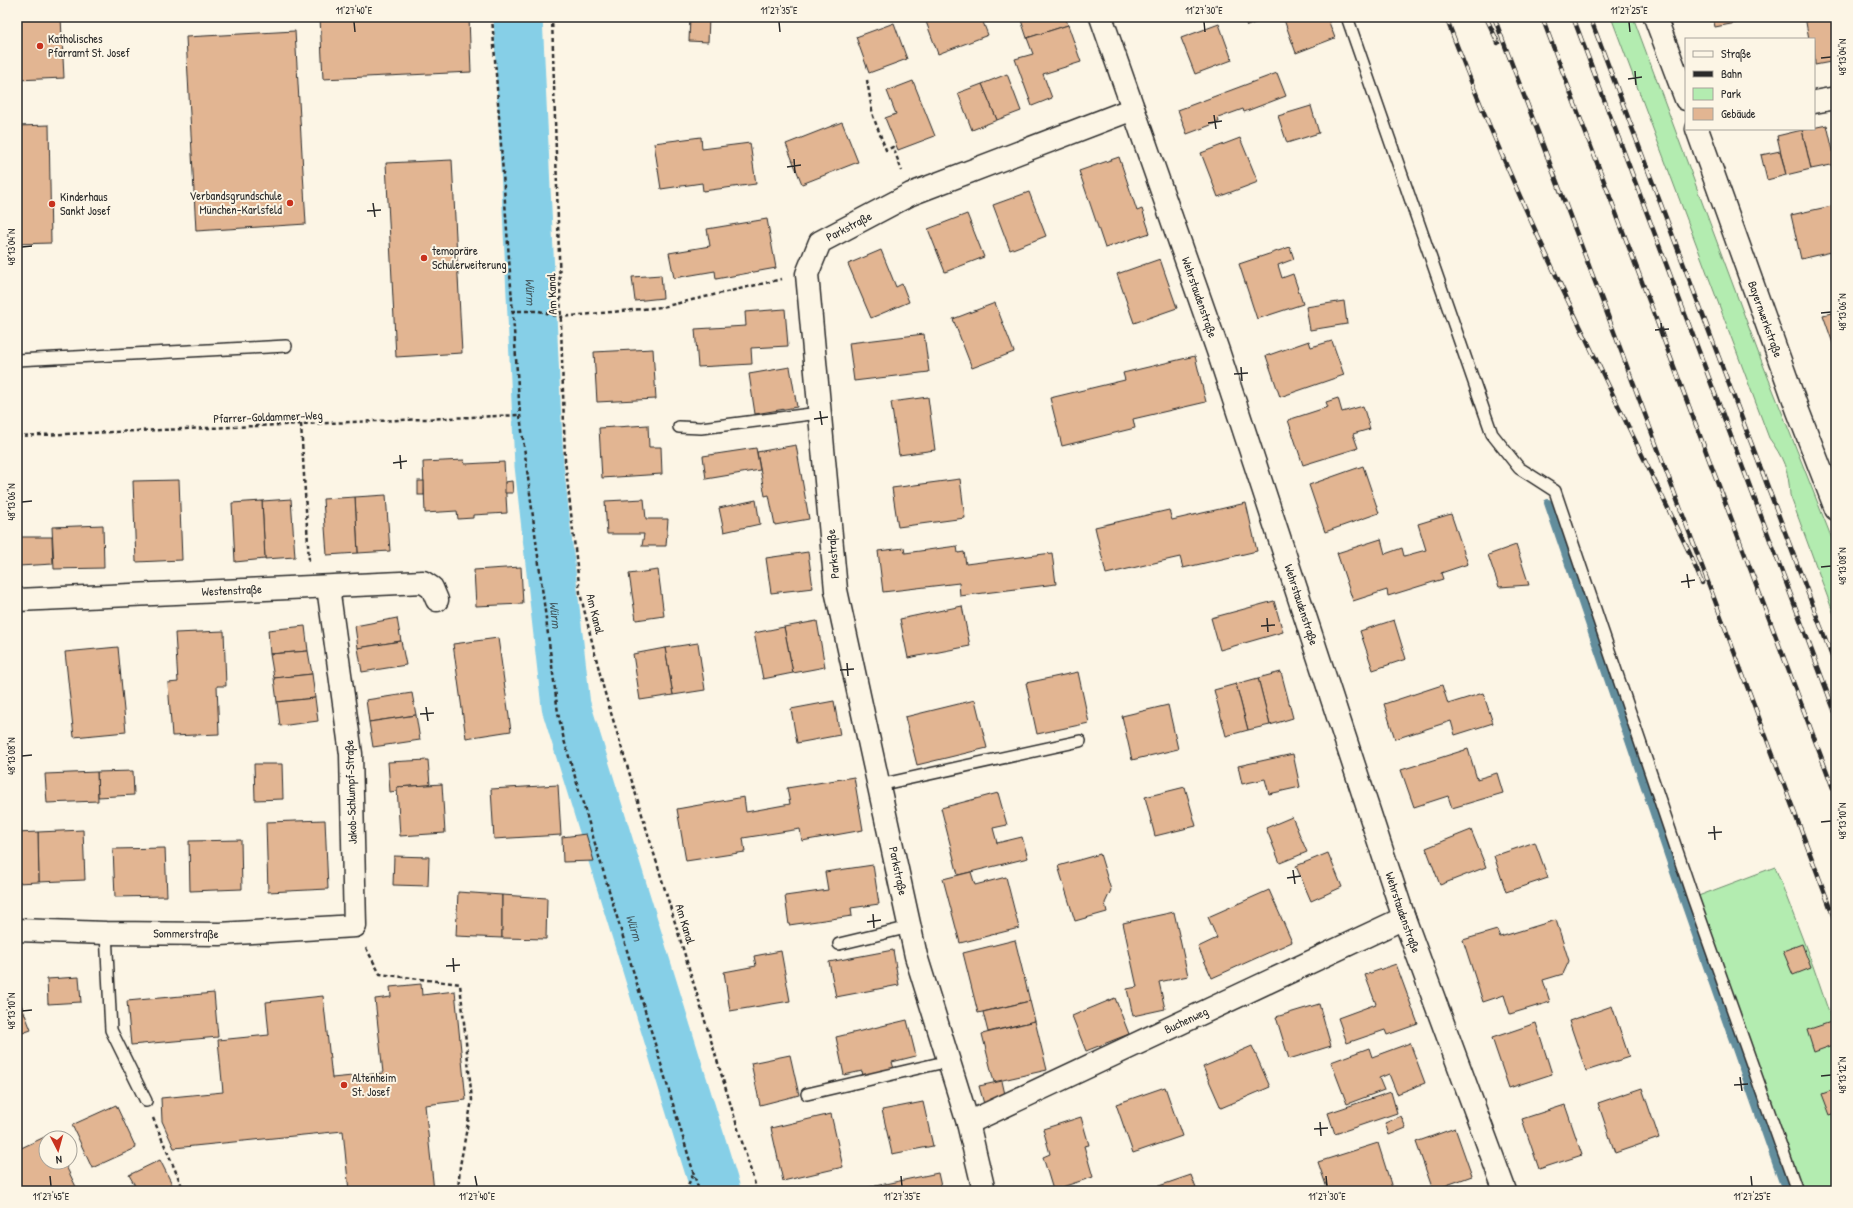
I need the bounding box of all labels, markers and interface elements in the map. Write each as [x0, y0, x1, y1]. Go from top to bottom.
text: 11°27'40"E [336, 4, 373, 17]
text: 11°27'35"E [760, 4, 798, 17]
text: 11°27'30"E [1185, 4, 1223, 17]
text: 11°27'25"E [1610, 4, 1648, 17]
place label: Katholisches Pfarramt St. Josef [48, 30, 130, 61]
legend [1685, 38, 1815, 130]
text: 48°13'04"N [1836, 39, 1849, 75]
marker: Katholisches Pfarramt St. Josef [35, 41, 45, 51]
text: Straße [1721, 45, 1751, 62]
text: Bahn [1721, 65, 1742, 82]
text: Park [1721, 85, 1741, 102]
text: Gebäude [1721, 105, 1756, 122]
place label: Verbandsgrundschule München-Karlsfeld [190, 187, 282, 218]
place label: Kinderhaus Sankt Josef [60, 188, 111, 219]
marker: Verbandsgrundschule München-Karlsfeld [285, 198, 295, 208]
marker: Kinderhaus Sankt Josef [47, 199, 57, 209]
street label: Parkstraße [823, 207, 875, 245]
text: 48°13'04"N [5, 229, 18, 265]
place label: temopräre Schulerweiterung [432, 242, 507, 273]
marker: temopräre Schulerweiterung [419, 253, 429, 263]
street label: Wehrstaudenstraße [1178, 255, 1222, 340]
street label: Am Kanal [542, 272, 561, 315]
water label: Würm [521, 278, 541, 307]
street label: Bayernwerkstraße [1744, 279, 1787, 360]
text: 48°13'06"N [1836, 294, 1849, 330]
street label: Pfarrer-Goldammer-Weg [213, 406, 323, 427]
text: 48°13'06"N [5, 484, 18, 520]
street label: Parkstraße [822, 529, 843, 579]
text: 48°13'08"N [1836, 547, 1849, 585]
street label: Wehrstaudenstraße [1281, 562, 1323, 648]
street label: Westenstraße [201, 580, 263, 600]
street label: Am Kanal [582, 592, 609, 637]
water label: Würm [545, 600, 566, 630]
text: 48°13'08"N [5, 737, 18, 775]
street label: Jakob-Schlumpf-Straße [340, 739, 361, 845]
text: 48°13'10"N [1836, 803, 1849, 839]
street label: Parkstraße [885, 845, 912, 897]
street label: Wehrstaudenstraße [1382, 870, 1425, 955]
street label: Am Kanal [671, 902, 700, 947]
water label: Würm [622, 912, 647, 944]
street label: Sommerstraße [153, 924, 219, 942]
text: 48°13'10"N [5, 993, 18, 1029]
street label: Buchenweg [1161, 1002, 1211, 1038]
text: 48°13'12"N [1836, 1057, 1849, 1093]
place label: Altenheim St. Josef [352, 1069, 396, 1100]
marker: Altenheim St. Josef [339, 1080, 349, 1090]
north arrow [38, 1130, 78, 1170]
text: N [55, 1153, 63, 1167]
text: 11°27'45"E [33, 1190, 70, 1203]
text: 11°27'40"E [459, 1190, 496, 1203]
text: 11°27'35"E [883, 1190, 921, 1203]
text: 11°27'30"E [1308, 1190, 1346, 1203]
text: 11°27'25"E [1733, 1190, 1771, 1203]

